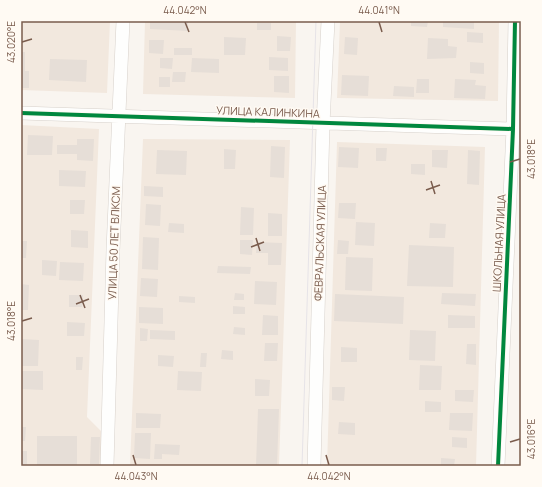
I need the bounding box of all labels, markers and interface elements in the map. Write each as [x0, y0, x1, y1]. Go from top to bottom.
text: 44.042°N [163, 3, 207, 17]
text: 44.041°N [358, 3, 400, 17]
text: 43.020°E [4, 21, 18, 63]
street label: УЛИЦА КАЛИНКИНА [216, 102, 320, 121]
text: 43.018°E [524, 139, 538, 179]
street label: ФЕВРАЛЬСКАЯ УЛИЦА [310, 185, 329, 301]
street label: УЛИЦА 50 ЛЕТ ВЛКСМ [104, 186, 123, 300]
street label: ШКОЛЬНАЯ УЛИЦА [488, 194, 509, 292]
text: 43.018°E [4, 301, 18, 341]
text: 43.016°E [524, 419, 538, 459]
text: 44.043°N [114, 469, 158, 483]
text: 44.042°N [307, 469, 351, 483]

